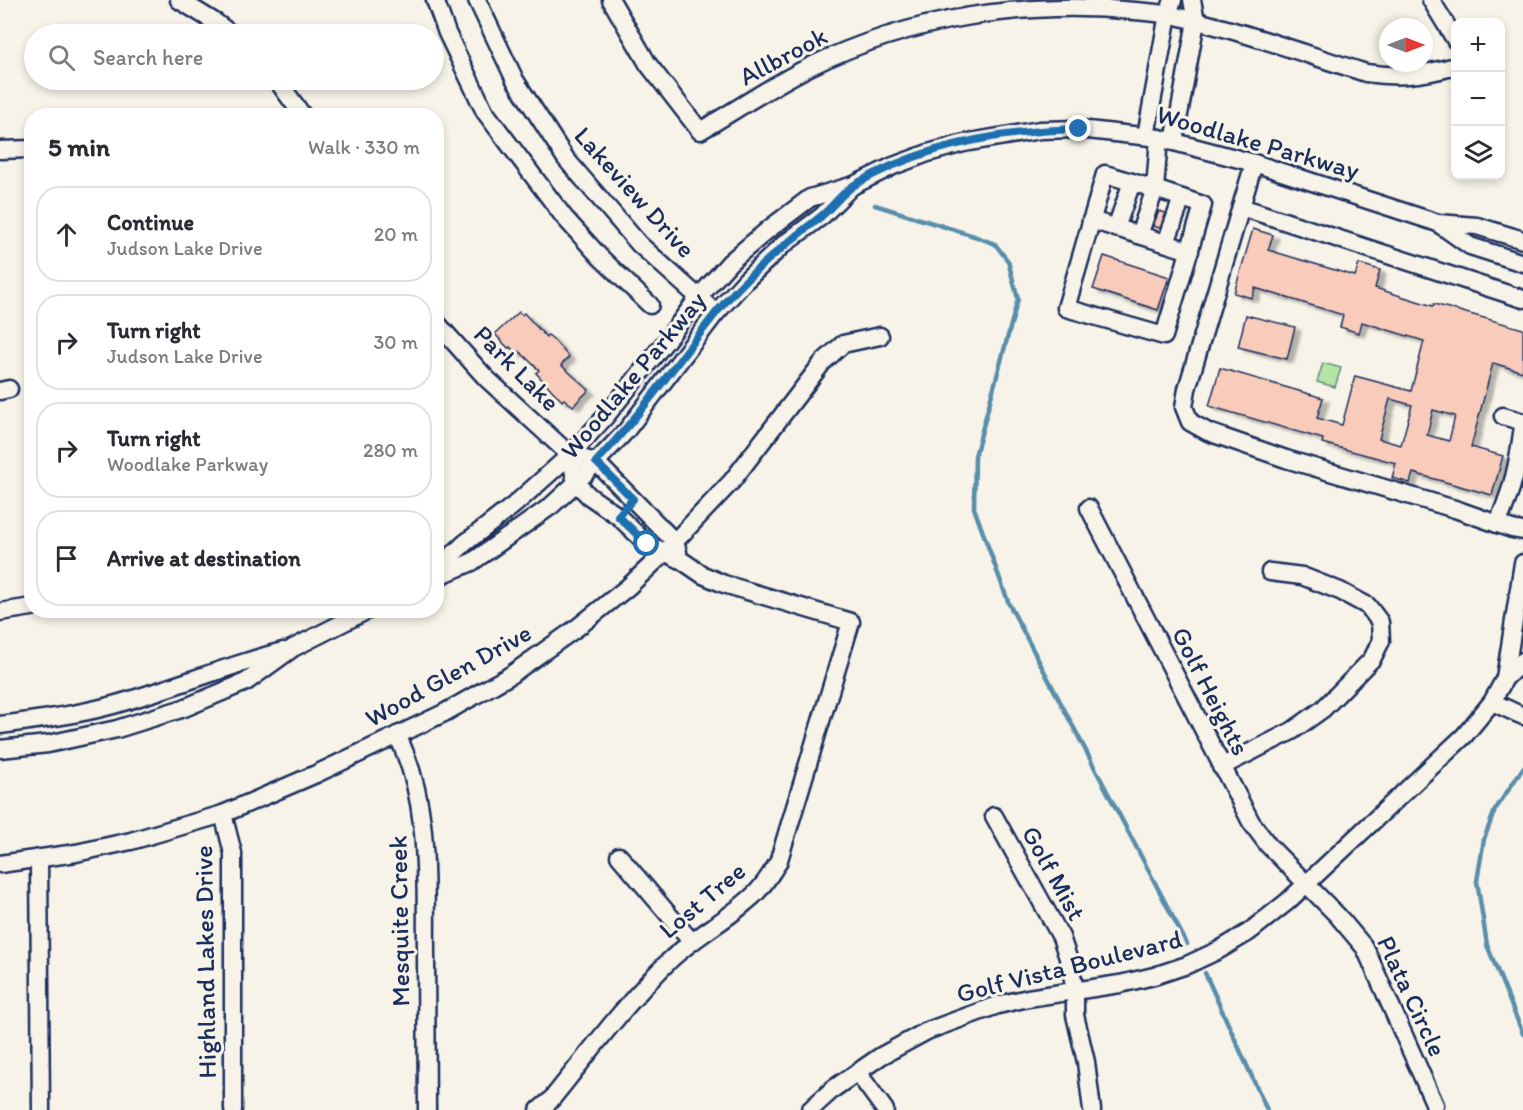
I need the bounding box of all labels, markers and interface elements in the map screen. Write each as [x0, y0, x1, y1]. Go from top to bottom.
north arrow [1379, 18, 1433, 72]
map controls [1451, 18, 1505, 180]
button: + [1451, 18, 1505, 72]
street label: Allbrook [734, 20, 832, 92]
search box [24, 24, 444, 90]
icon: search [45, 41, 78, 74]
text: Search here [93, 44, 203, 71]
button: − [1451, 72, 1505, 126]
street label: Woodlake Parkway [1153, 98, 1363, 186]
route end [1065, 115, 1091, 141]
street label: Lakeview Drive [568, 120, 702, 264]
button: layers [1451, 126, 1505, 180]
text: 5 min [48, 131, 110, 163]
text: Walk · 330 m [308, 135, 420, 159]
text: Continue [107, 209, 194, 236]
icon: ahead [50, 218, 83, 251]
text: 20 m [374, 222, 418, 246]
text: Judson Lake Drive [107, 236, 263, 260]
street label: Woodlake Parkway [553, 285, 713, 465]
text: Turn right [107, 317, 201, 344]
street label: Park Lake [467, 318, 567, 418]
icon: right [50, 326, 83, 359]
text: 30 m [373, 330, 418, 354]
text: Judson Lake Drive [107, 344, 263, 368]
text: Turn right [107, 425, 201, 452]
icon: right [50, 434, 83, 467]
text: 280 m [363, 438, 418, 462]
text: Woodlake Parkway [107, 452, 268, 476]
route start [633, 530, 659, 556]
icon: arrive [50, 542, 83, 575]
text: Arrive at destination [107, 545, 301, 572]
street label: Wood Glen Drive [359, 616, 537, 734]
street label: Golf Heights [1165, 621, 1257, 761]
street label: Golf Mist [1015, 820, 1093, 926]
street label: Mesquite Creek [382, 835, 416, 1007]
street label: Highland Lakes Drive [187, 845, 223, 1079]
street label: Lost Tree [652, 855, 752, 945]
street label: Golf Vista Boulevard [953, 922, 1185, 1010]
street label: Plata Circle [1370, 930, 1454, 1062]

